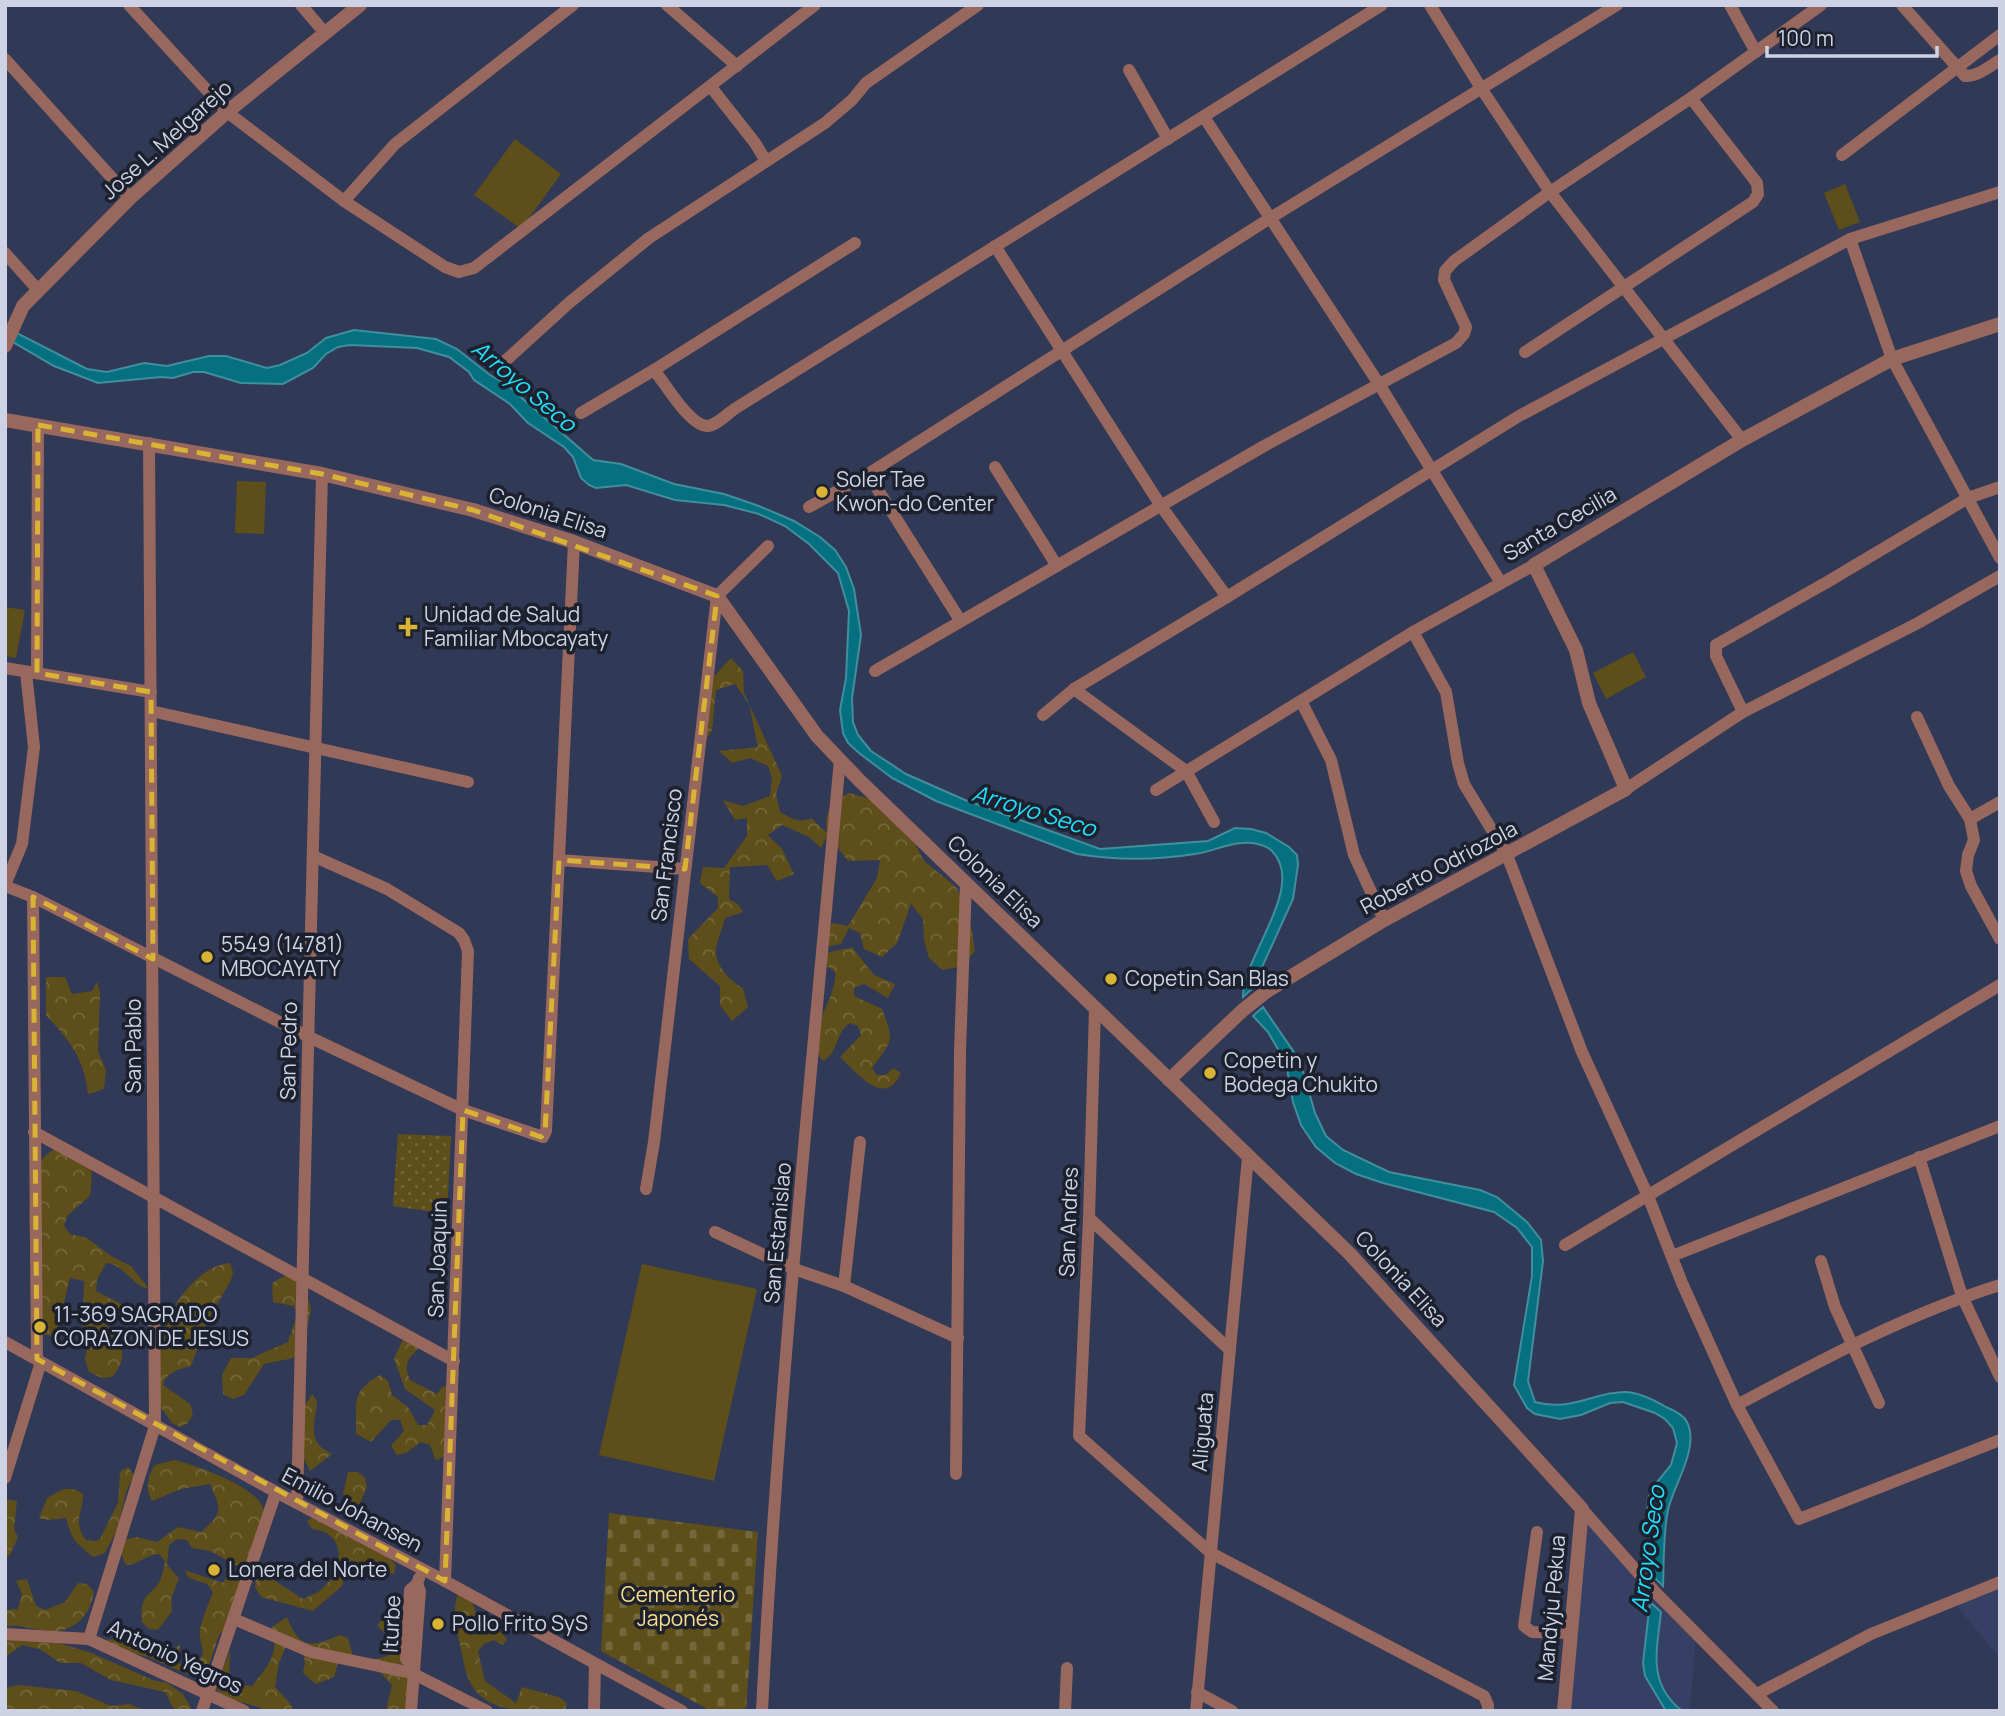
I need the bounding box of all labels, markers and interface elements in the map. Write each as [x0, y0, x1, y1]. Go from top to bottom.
scale bar [1767, 14, 1937, 58]
text: 100 m [1778, 24, 1834, 52]
street label: Jose L. Melgarejo [95, 73, 237, 205]
water label: Arroyo Seco [465, 332, 585, 439]
place label: Soler Tae Kwon-do Center [836, 465, 995, 517]
street label: Santa Cecilia [1498, 479, 1621, 567]
street label: Colonia Elisa [486, 480, 611, 544]
marker: Soler Tae Kwon-do Center [814, 484, 830, 500]
place label: Unidad de Salud Familiar Mbocayaty [424, 600, 608, 652]
marker: Unidad de Salud Familiar Mbocayaty [398, 617, 418, 637]
water label: Arroyo Seco [969, 776, 1101, 844]
street label: San Francisco [644, 787, 688, 923]
street label: Roberto Odriozola [1355, 814, 1522, 920]
street label: Colonia Elisa [942, 829, 1049, 934]
place label: 5549 (14781) MBOCAYATY [221, 930, 344, 982]
marker: 5549 (14781) MBOCAYATY [199, 949, 215, 965]
place label: Copetin San Blas [1125, 964, 1289, 992]
marker: Copetin San Blas [1103, 971, 1119, 987]
street label: San Pablo [119, 999, 147, 1093]
street label: San Pedro [273, 1002, 303, 1100]
place label: Copetin y Bodega Chukito [1224, 1046, 1378, 1098]
marker: Copetin y Bodega Chukito [1202, 1065, 1218, 1081]
street label: San Estanislao [757, 1161, 797, 1305]
street label: San Andres [1052, 1166, 1084, 1277]
street label: San Joaquin [421, 1200, 453, 1318]
street label: Colonia Elisa [1350, 1224, 1454, 1333]
place label: 11-369 SAGRADO CORAZON DE JESUS [54, 1300, 249, 1352]
marker: 11-369 SAGRADO CORAZON DE JESUS [32, 1319, 48, 1335]
street label: Aliguata [1185, 1391, 1219, 1473]
street label: Emilio Johansen [277, 1460, 428, 1558]
water label: Arroyo Seco [1622, 1482, 1672, 1614]
street label: Mandyju Pekua [1531, 1534, 1571, 1682]
place label: Lonera del Norte [228, 1555, 387, 1583]
marker: Lonera del Norte [206, 1562, 222, 1578]
park label: Cementerio Japonés [621, 1580, 735, 1632]
street label: Iturbe [376, 1594, 407, 1654]
place label: Pollo Frito SyS [452, 1609, 588, 1637]
street label: Antonio Yegros [104, 1613, 247, 1700]
marker: Pollo Frito SyS [430, 1616, 446, 1632]

